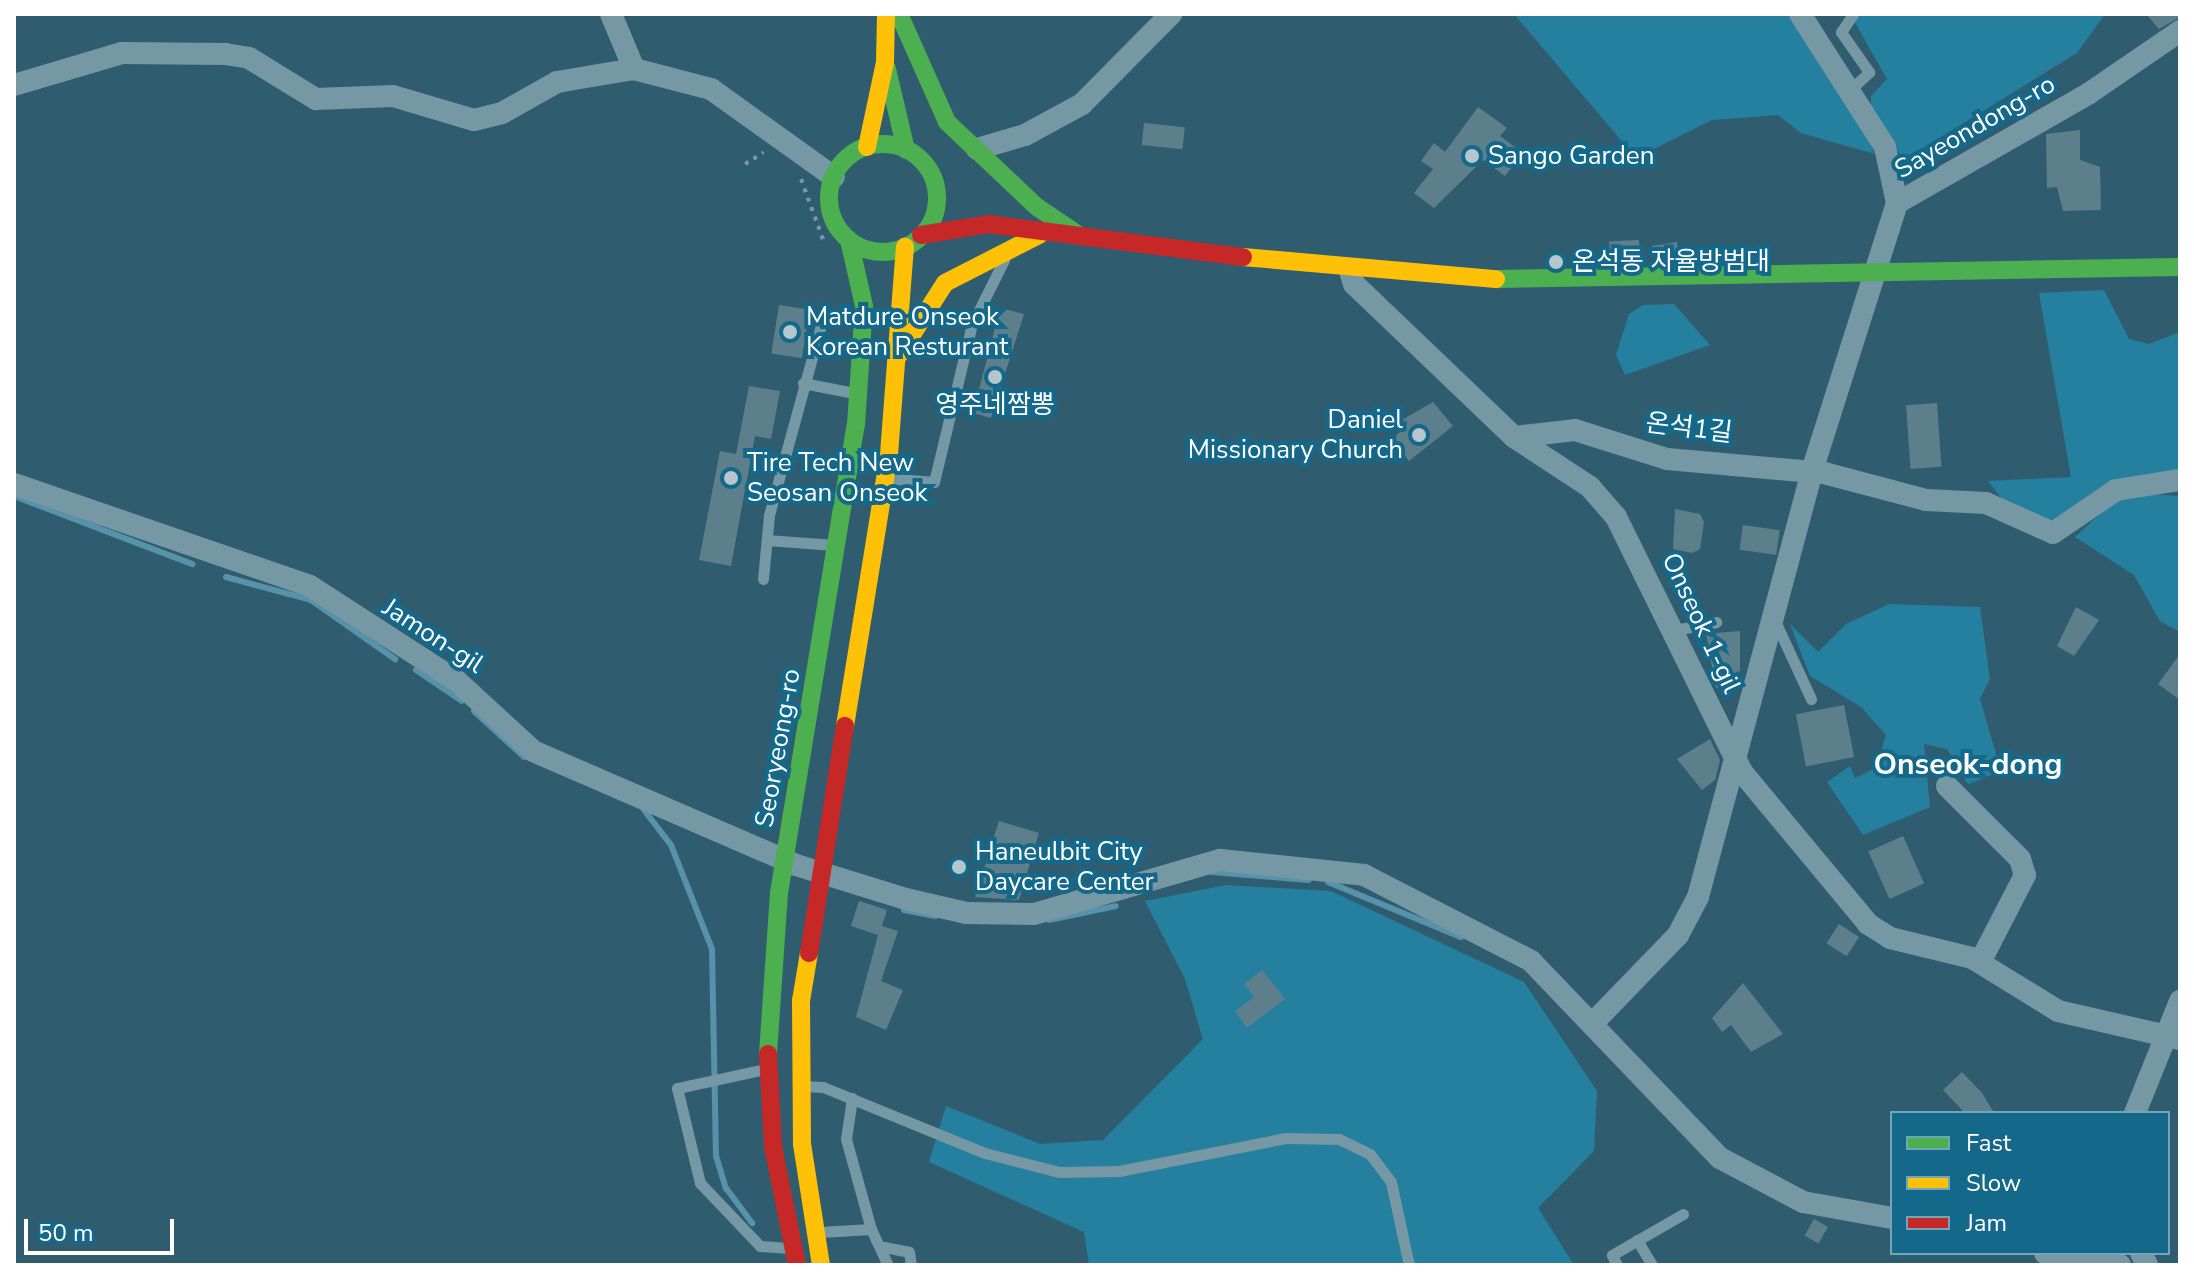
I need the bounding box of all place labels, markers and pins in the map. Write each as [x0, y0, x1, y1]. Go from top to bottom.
place label: Sango Garden [1488, 140, 1654, 172]
marker: Sango Garden [1463, 147, 1481, 165]
place label: 온석동 자율방범대 [1572, 246, 1770, 278]
marker: 온석동 자율방범대 [1547, 253, 1565, 271]
place label: Matdure Onseok Korean Resturant [806, 301, 1008, 362]
marker: Matdure Onseok Korean Resturant [781, 323, 799, 341]
marker: 영주네짬뽕 [986, 368, 1004, 386]
place label: 영주네짬뽕 [935, 389, 1055, 421]
place label: Daniel Missionary Church [1188, 404, 1403, 466]
marker: Daniel Missionary Church [1410, 426, 1428, 444]
place label: Tire Tech New Seosan Onseok [747, 447, 928, 508]
marker: Tire Tech New Seosan Onseok [722, 469, 740, 487]
place label: Haneulbit City Daycare Center [975, 836, 1154, 898]
marker: Haneulbit City Daycare Center [950, 858, 968, 876]

